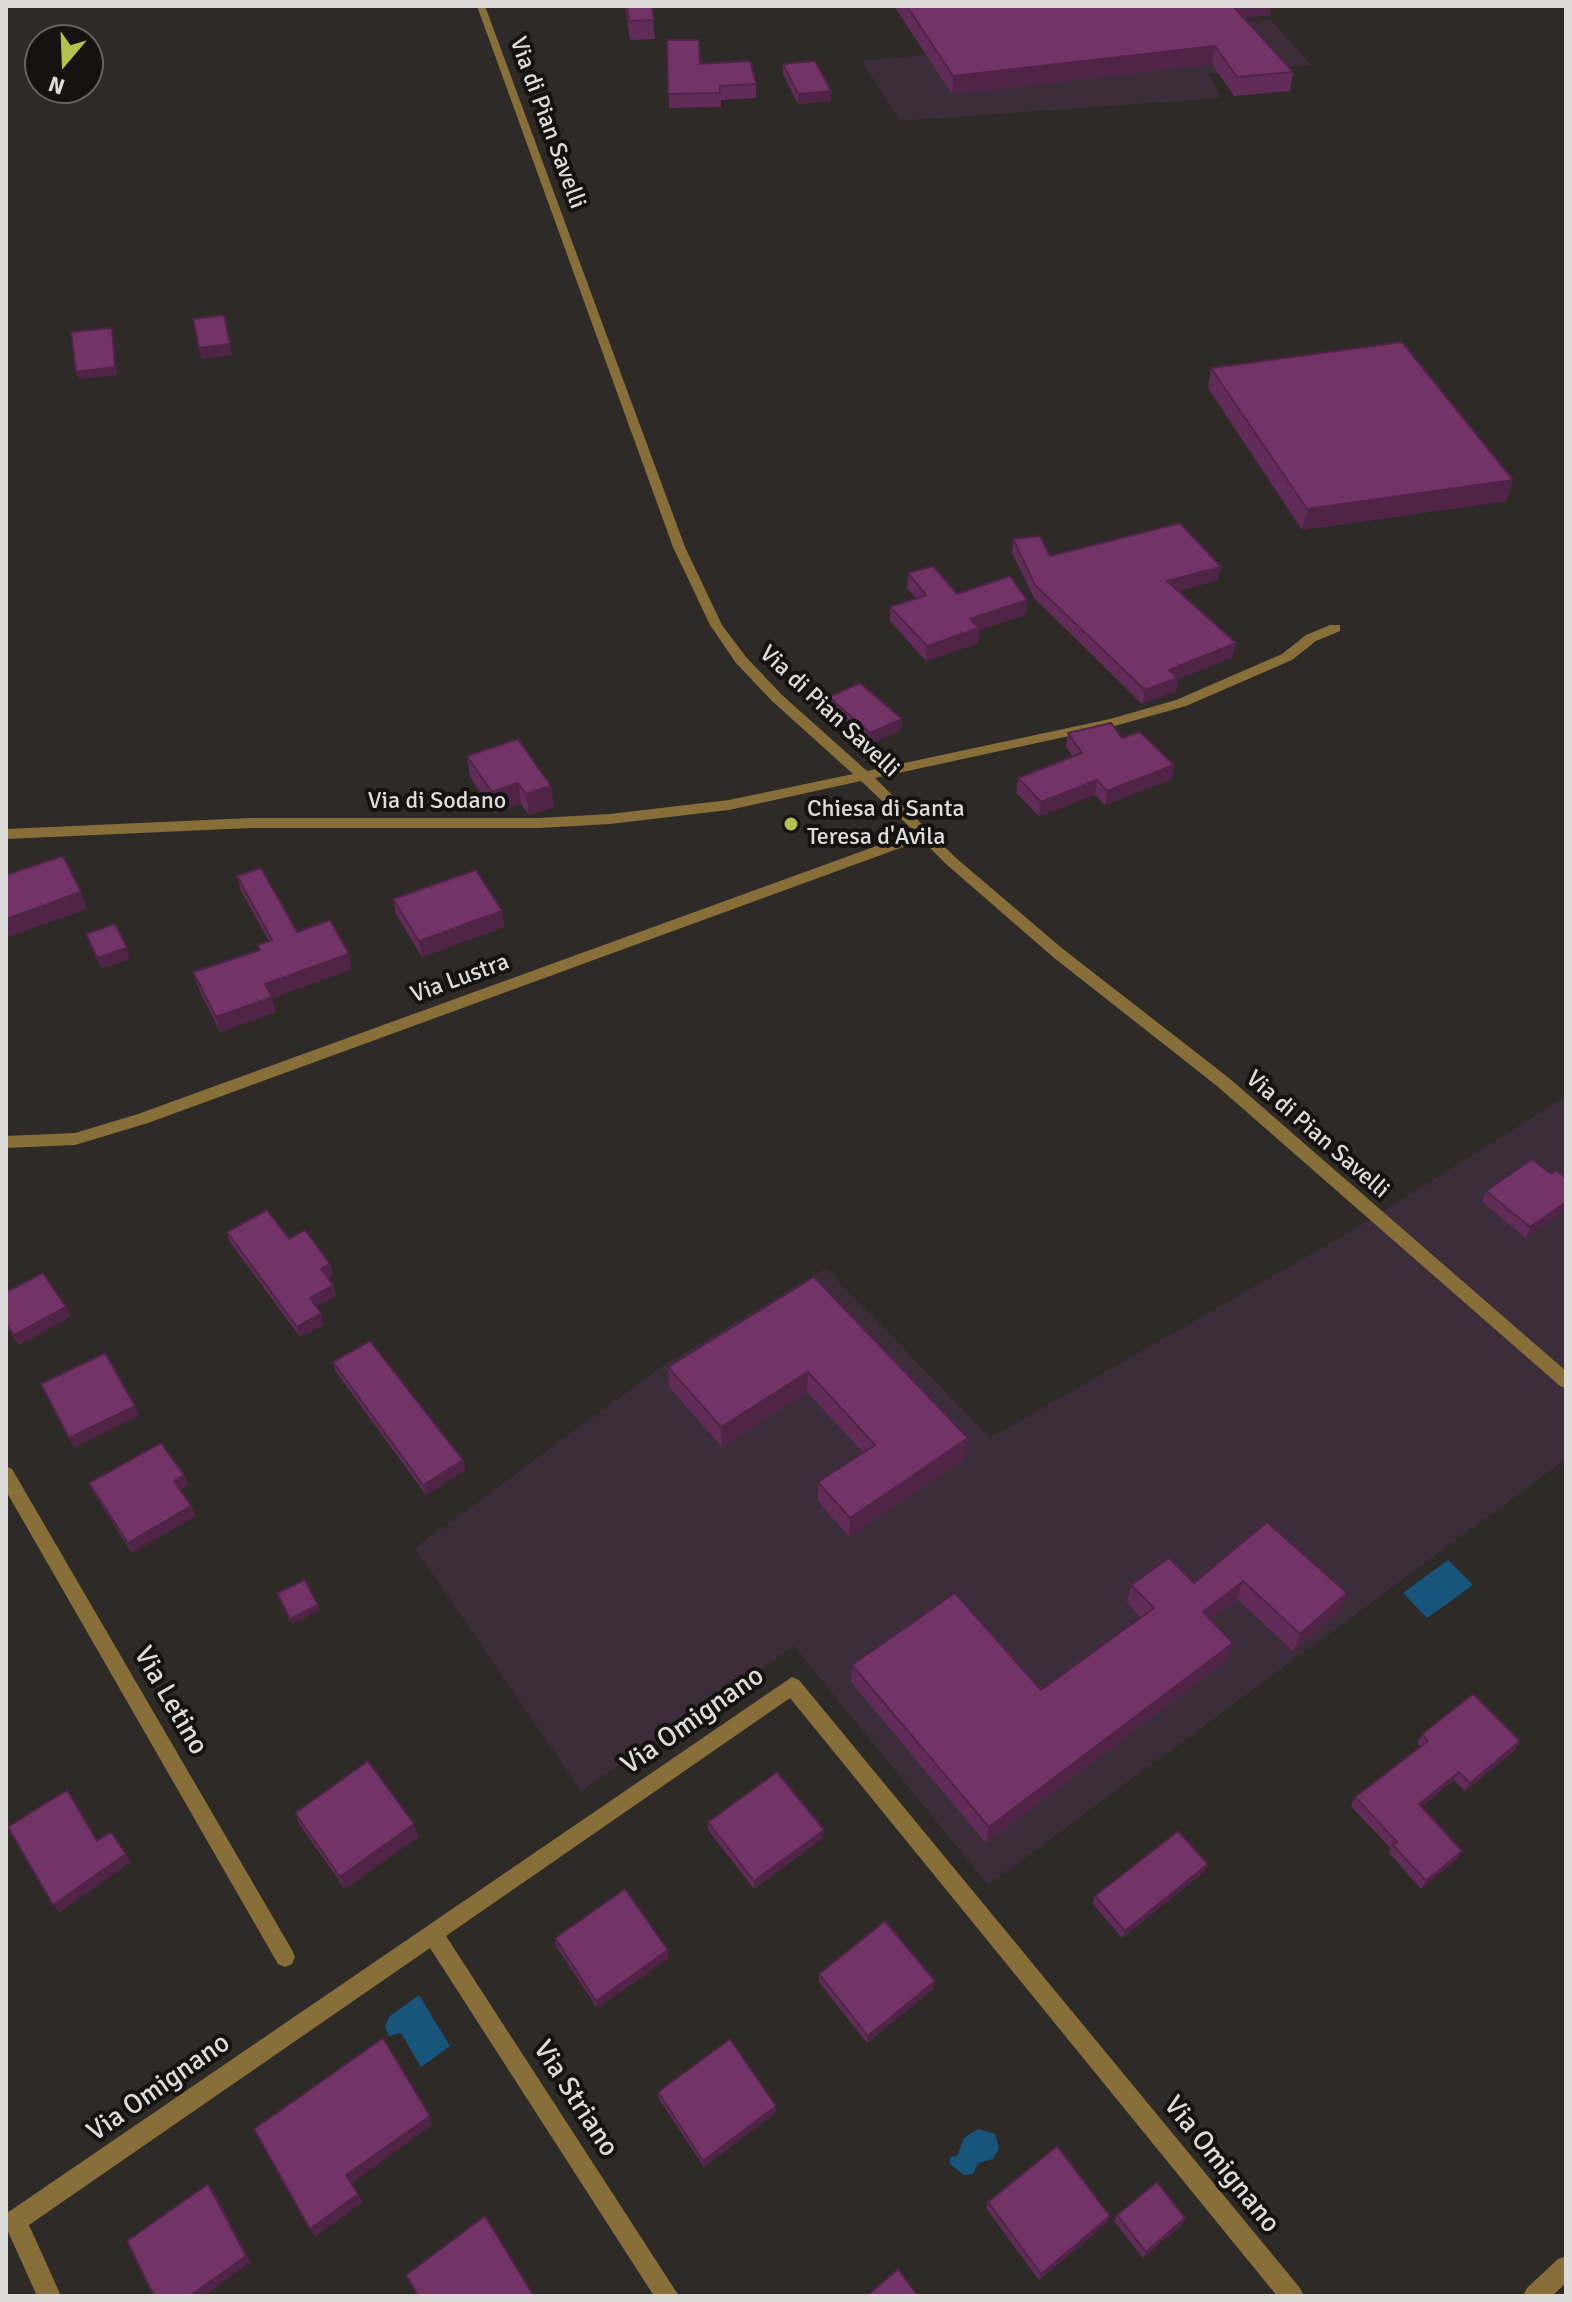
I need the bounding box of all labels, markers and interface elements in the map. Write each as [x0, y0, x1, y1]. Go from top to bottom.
north arrow [24, 24, 104, 104]
street label: Via di Pian Savelli [503, 33, 591, 213]
text: N [45, 70, 68, 101]
street label: Via di Pian Savelli [753, 640, 905, 784]
street label: Via di Sodano [368, 788, 506, 816]
place label: Chiesa di Santa Teresa d'Avila [807, 796, 965, 852]
marker: Chiesa di Santa Teresa d'Avila [782, 815, 800, 833]
street label: Via Lustra [407, 948, 513, 1010]
street label: Via di Pian Savelli [1239, 1065, 1395, 1205]
street label: Via Letino [126, 1641, 214, 1761]
street label: Via Omignano [615, 1660, 771, 1782]
street label: Via Omignano [81, 2027, 237, 2149]
street label: Via Striano [525, 2035, 625, 2163]
street label: Via Omignano [1156, 2090, 1286, 2240]

